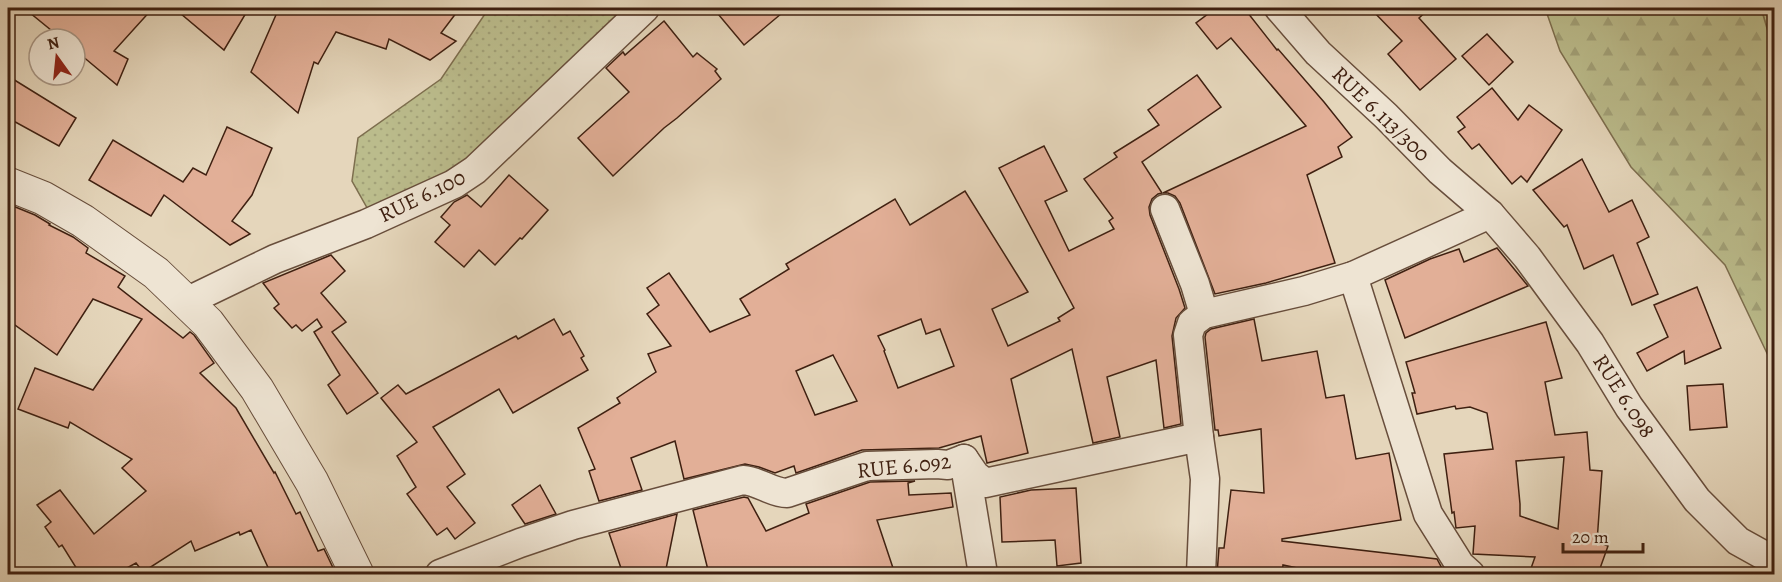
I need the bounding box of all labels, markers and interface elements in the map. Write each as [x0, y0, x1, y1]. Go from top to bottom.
north arrow [27, 27, 87, 87]
text: N [45, 31, 62, 56]
street label: RUE 6.113/300 [1325, 59, 1437, 169]
street label: RUE 6.100 [374, 162, 470, 230]
street label: RUE 6.098 [1586, 348, 1662, 444]
street label: RUE 6.092 [855, 446, 953, 486]
scale bar [1563, 516, 1642, 554]
text: 20 m [1572, 525, 1609, 549]

